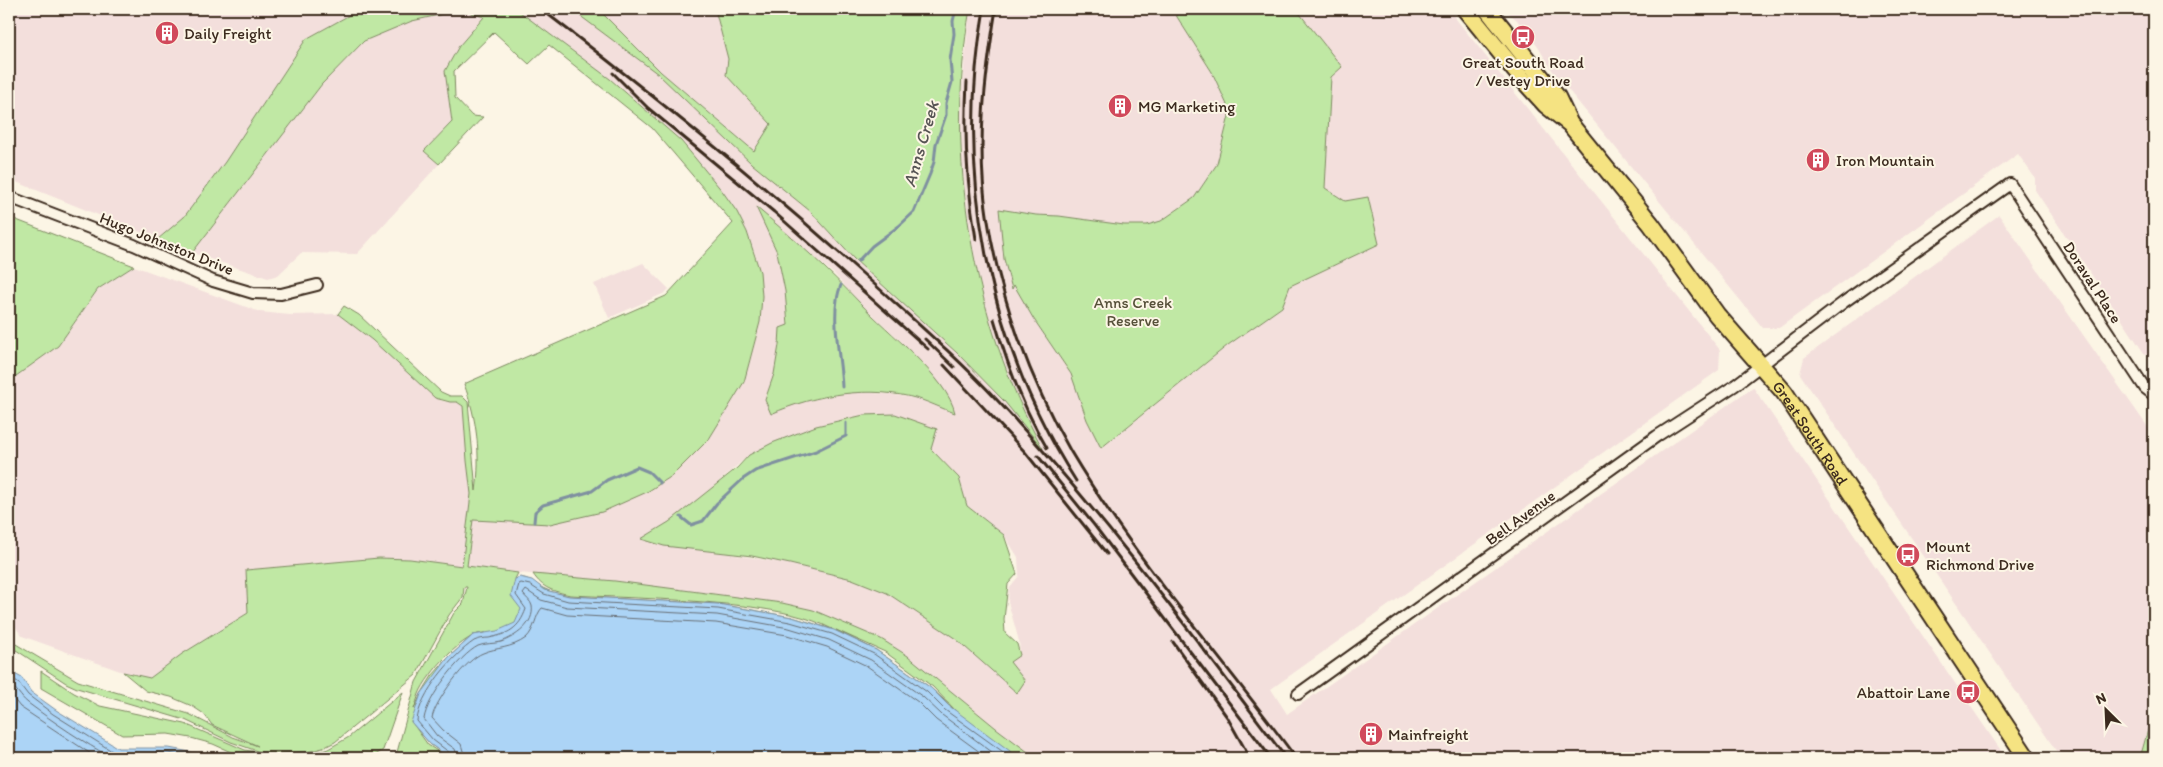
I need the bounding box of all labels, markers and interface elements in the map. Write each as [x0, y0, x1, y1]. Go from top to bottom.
building icon: Daily Freight [154, 20, 180, 46]
place label: Daily Freight [184, 24, 272, 43]
bus stop icon: Great South Road / Vestey Drive [1510, 24, 1536, 50]
place label: Great South Road / Vestey Drive [1462, 53, 1584, 90]
building icon: MG Marketing [1107, 93, 1133, 119]
water label: Anns Creek [898, 97, 944, 189]
place label: MG Marketing [1138, 97, 1236, 116]
building icon: Iron Mountain [1805, 147, 1831, 173]
place label: Iron Mountain [1836, 151, 1935, 170]
street label: Hugo Johnston Drive [97, 208, 237, 279]
street label: Doraval Place [2059, 238, 2126, 327]
park label: Anns Creek Reserve [1094, 293, 1172, 330]
street label: Great South Road [1768, 377, 1852, 489]
street label: Bell Avenue [1482, 486, 1559, 549]
place label: Mount Richmond Drive [1926, 537, 2034, 574]
bus stop icon: Mount Richmond Drive [1895, 542, 1921, 568]
bus stop icon: Abattoir Lane [1955, 679, 1981, 705]
place label: Abattoir Lane [1857, 683, 1950, 702]
north arrow [2080, 684, 2130, 734]
text: N [2093, 689, 2109, 708]
building icon: Mainfreight [1358, 721, 1384, 747]
place label: Mainfreight [1388, 725, 1469, 744]

